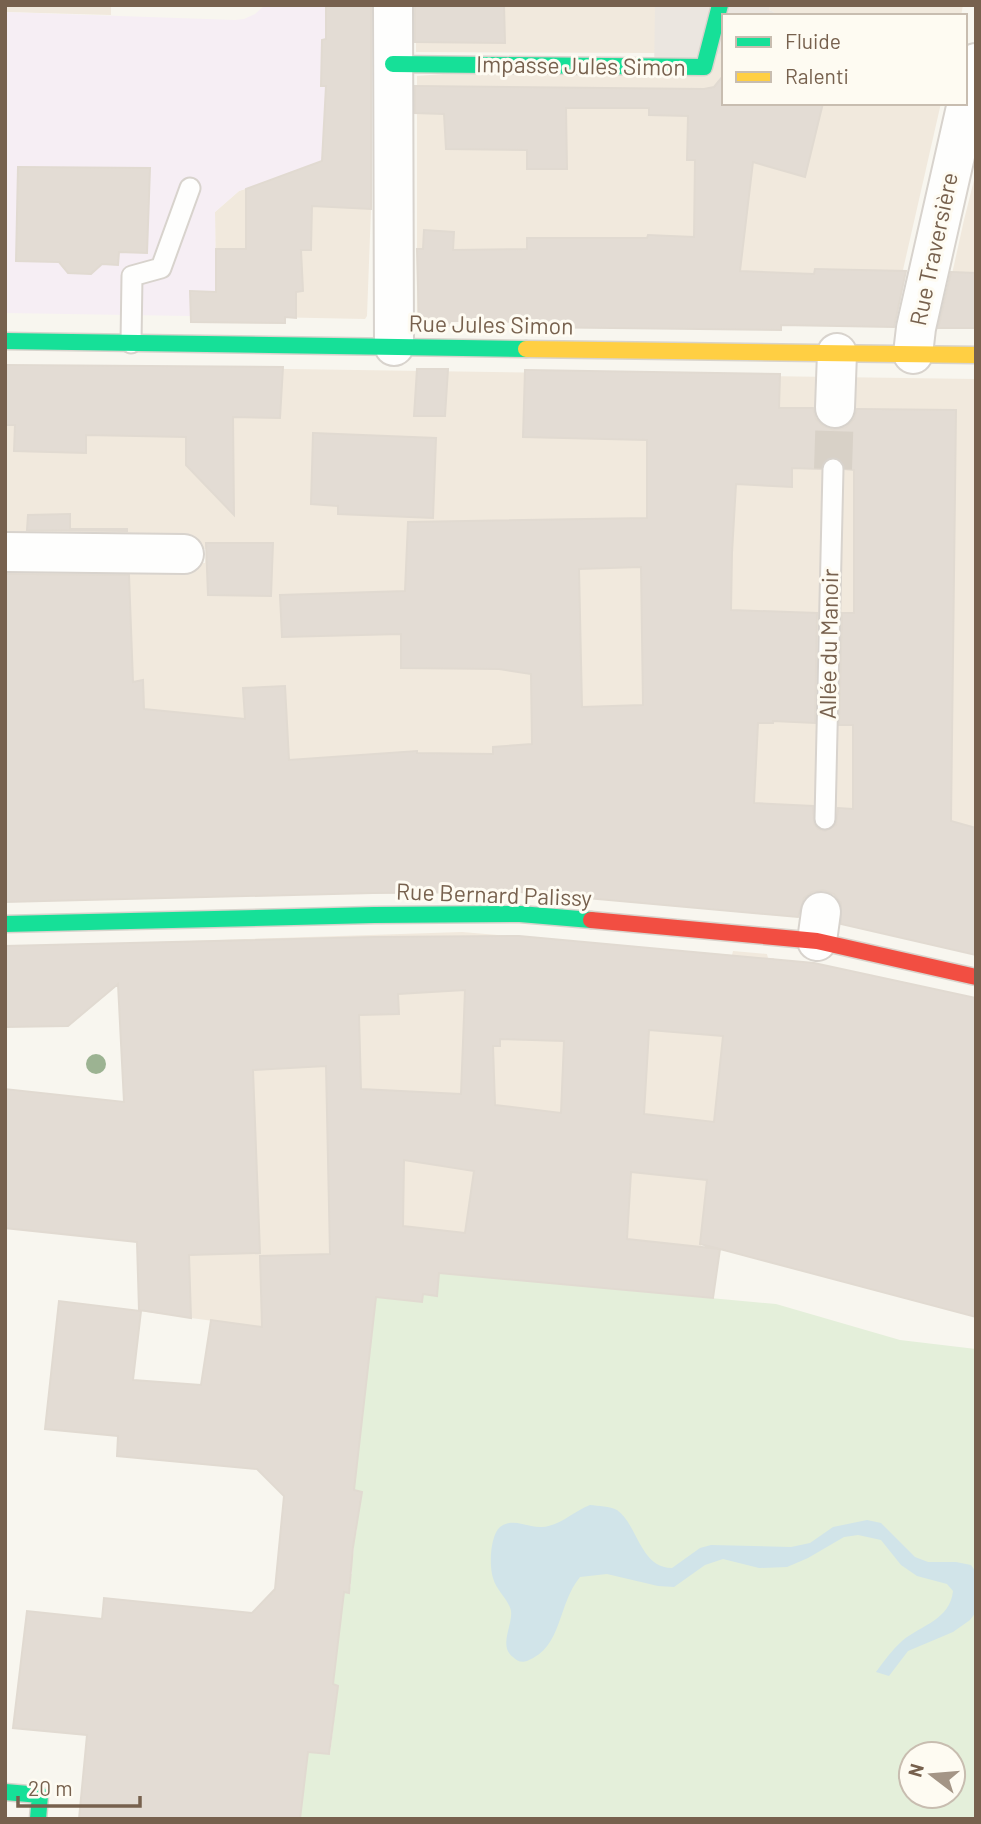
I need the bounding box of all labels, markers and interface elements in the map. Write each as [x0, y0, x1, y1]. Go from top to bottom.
legend [722, 14, 967, 105]
text: Fluide [785, 28, 841, 53]
street label: Impasse Jules Simon [476, 49, 686, 81]
text: Ralenti [785, 63, 849, 88]
street label: Rue Traversière [903, 170, 963, 328]
street label: Rue Jules Simon [408, 309, 574, 339]
street label: Allée du Manoir [813, 568, 843, 719]
street label: Rue Bernard Palissy [396, 877, 593, 911]
north arrow [897, 1740, 967, 1810]
text: N [902, 1761, 928, 1779]
scale bar [18, 1764, 140, 1808]
text: 20 m [28, 1775, 73, 1800]

